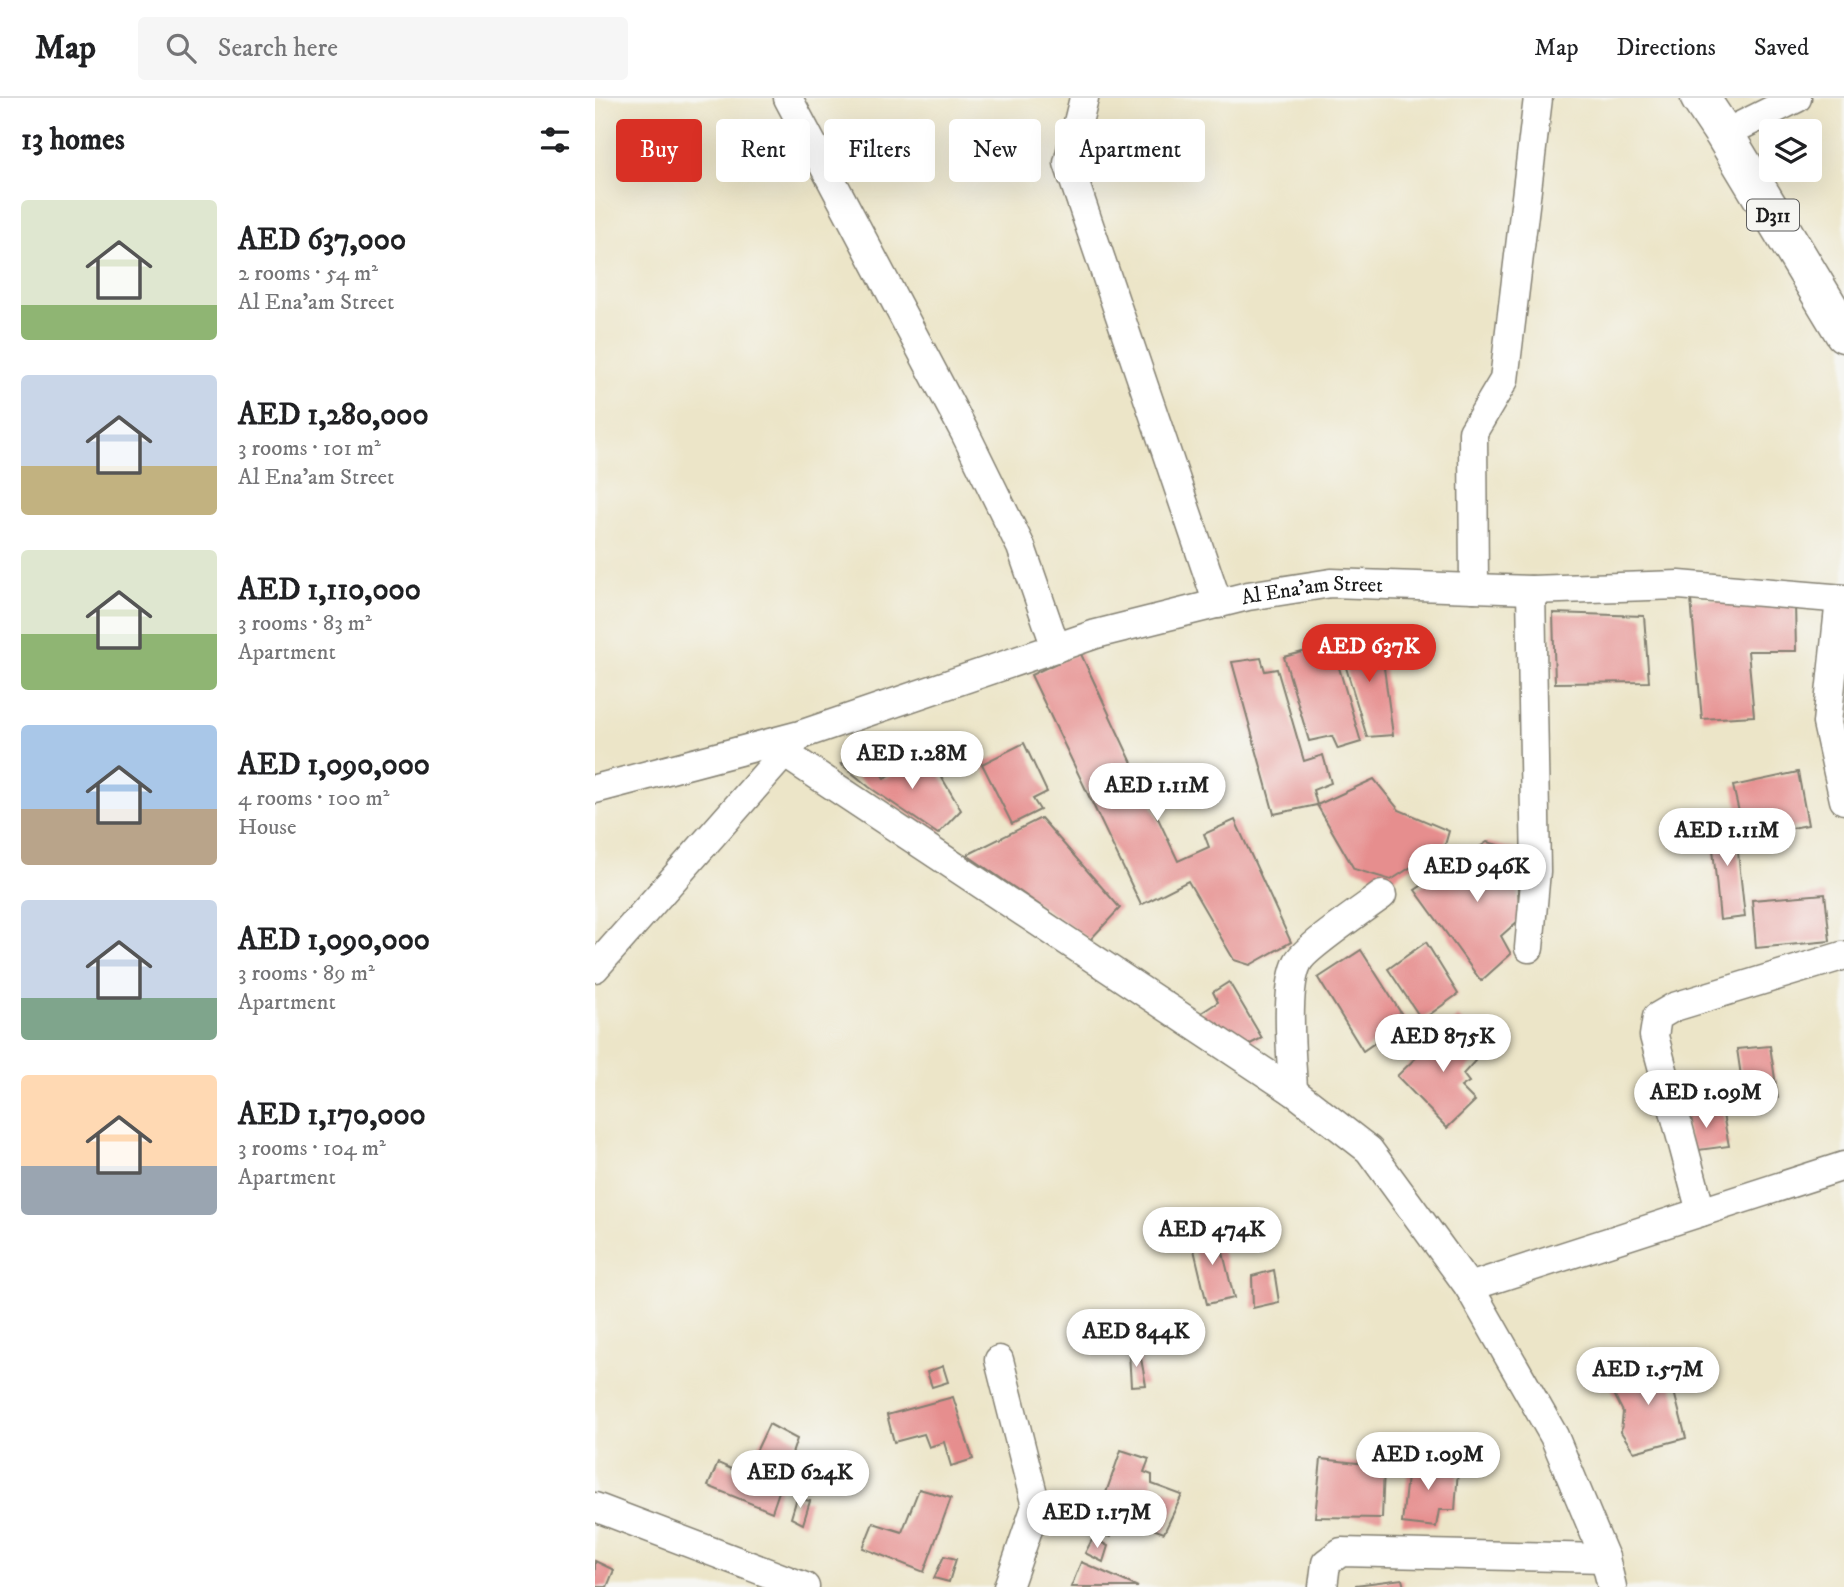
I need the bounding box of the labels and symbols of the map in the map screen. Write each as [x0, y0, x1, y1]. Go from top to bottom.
road number: D311 [1747, 200, 1799, 230]
street label: Al Ena'am Street [1238, 571, 1384, 611]
pin: AED 637K [1297, 624, 1441, 684]
pin: AED 1.28M [832, 732, 992, 791]
pin: AED 1.11M [1077, 764, 1237, 823]
pin: AED 1.11M [1647, 808, 1807, 868]
pin: AED 946K [1405, 844, 1549, 904]
pin: AED 875K [1371, 1014, 1515, 1074]
pin: AED 1.09M [1626, 1070, 1786, 1130]
pin: AED 474K [1140, 1208, 1284, 1267]
pin: AED 844K [1064, 1310, 1208, 1369]
pin: AED 1.57M [1568, 1348, 1728, 1407]
pin: AED 1.09M [1348, 1432, 1508, 1492]
pin: AED 624K [728, 1450, 872, 1510]
pin: AED 1.17M [1017, 1490, 1177, 1550]

